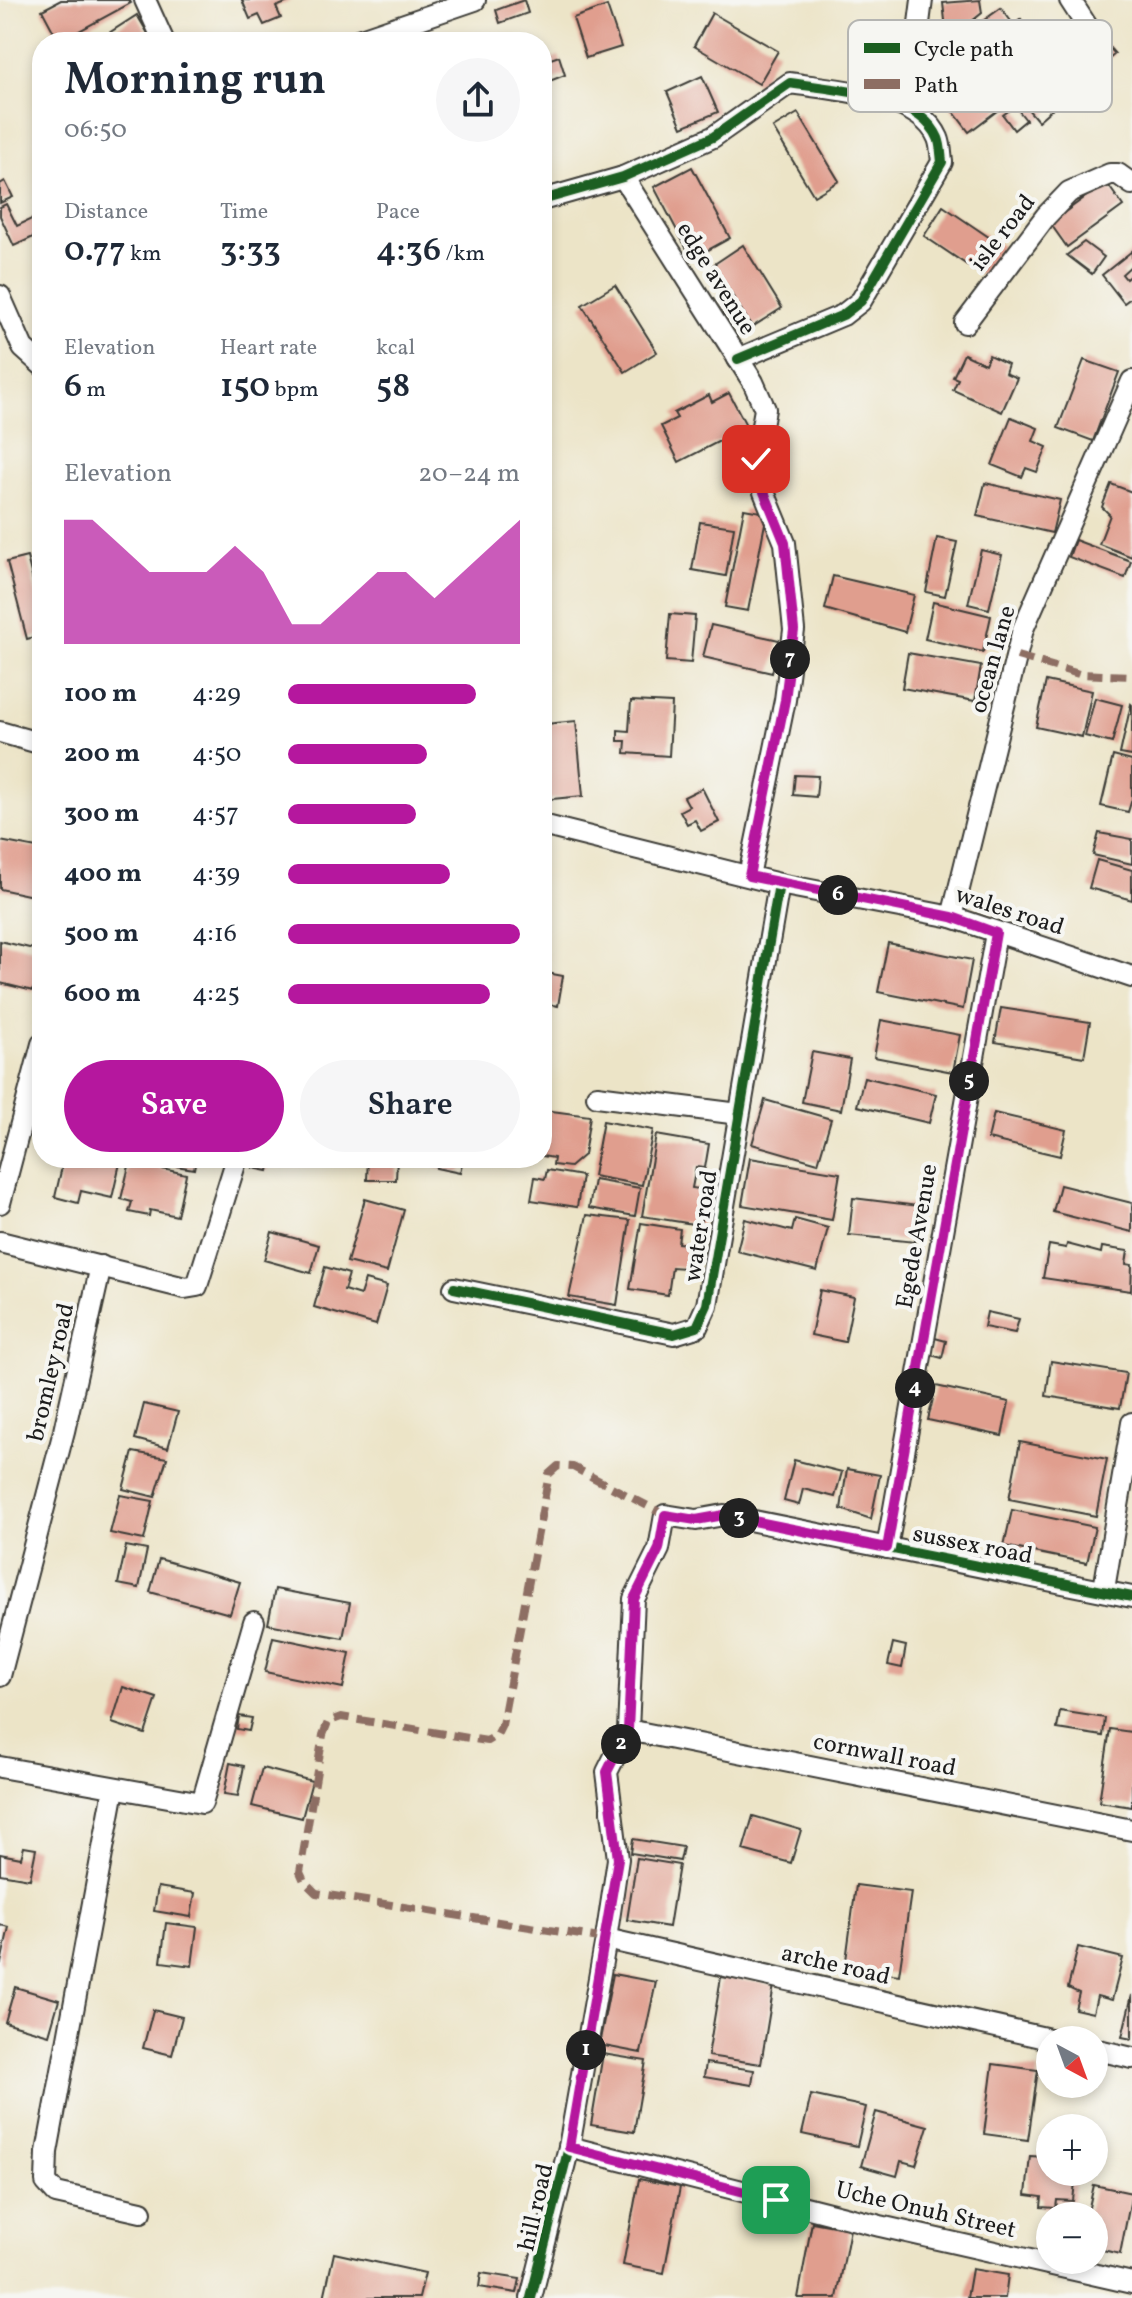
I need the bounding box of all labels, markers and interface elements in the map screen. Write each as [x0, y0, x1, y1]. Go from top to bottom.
legend [848, 20, 1112, 112]
text: Cycle path [914, 35, 1014, 66]
text: Morning run [64, 51, 326, 112]
button: share [436, 58, 520, 142]
text: Path [914, 71, 958, 102]
text: 06:50 [64, 112, 127, 148]
street label: isle road [963, 188, 1044, 279]
text: Distance [64, 197, 148, 228]
text: Time [220, 197, 268, 228]
text: Pace [376, 197, 420, 228]
street label: edge avenue [667, 216, 764, 342]
text: 0.77 [64, 228, 126, 275]
text: 3:33 [220, 228, 281, 275]
text: 4:36 [376, 228, 441, 275]
text: km [126, 239, 161, 270]
text: /km [441, 239, 485, 270]
text: Elevation [64, 333, 155, 364]
text: Heart rate [220, 333, 317, 364]
text: kcal [376, 333, 415, 364]
text: 6 [64, 364, 82, 411]
text: 150 [220, 364, 270, 411]
text: 58 [376, 364, 410, 411]
text: m [82, 375, 106, 406]
text: bpm [270, 375, 319, 406]
pin [722, 425, 790, 493]
icon: check [734, 437, 778, 481]
text: Elevation [64, 456, 172, 492]
text: 20–24 m [418, 456, 520, 492]
street label: ocean lane [962, 602, 1026, 717]
pin: 7 [770, 639, 810, 679]
text: 7 [785, 643, 795, 674]
text: 100 m [64, 676, 137, 712]
text: 4:29 [192, 676, 241, 712]
text: 200 m [64, 736, 140, 772]
text: 4:50 [192, 736, 241, 772]
text: 300 m [64, 796, 140, 832]
text: 4:57 [192, 796, 239, 832]
text: 400 m [64, 856, 142, 892]
text: 4:39 [192, 856, 240, 892]
pin: 6 [818, 875, 858, 915]
street label: wales road [951, 878, 1068, 945]
text: 6 [832, 879, 844, 910]
text: 500 m [64, 916, 139, 952]
text: 4:16 [192, 916, 237, 952]
text: 600 m [64, 976, 141, 1012]
text: 4:25 [192, 976, 240, 1012]
button: Save [64, 1060, 284, 1152]
button: Share [300, 1060, 520, 1152]
pin: 5 [949, 1061, 989, 1101]
text: 5 [964, 1065, 974, 1096]
street label: Egede Avenue [889, 1161, 947, 1311]
street label: water road [676, 1168, 728, 1285]
street label: bromley road [20, 1300, 84, 1445]
pin: 4 [895, 1368, 935, 1408]
text: 4 [908, 1372, 922, 1403]
pin: 3 [719, 1498, 759, 1538]
text: 3 [733, 1502, 745, 1533]
street label: sussex road [910, 1518, 1035, 1574]
pin: 2 [601, 1724, 641, 1764]
street label: cornwall road [810, 1725, 959, 1786]
text: 2 [615, 1728, 627, 1759]
street label: arche road [778, 1937, 893, 1995]
north arrow [1036, 2026, 1108, 2098]
map controls [1036, 2026, 1108, 2274]
pin: 1 [566, 2030, 606, 2070]
text: 1 [582, 2034, 590, 2065]
button: + [1036, 2114, 1108, 2186]
street label: hill road [510, 2160, 564, 2255]
pin [742, 2166, 810, 2234]
street label: Uche Onuh Street [832, 2174, 1019, 2248]
icon: arrive [754, 2178, 798, 2222]
button: − [1036, 2202, 1108, 2274]

